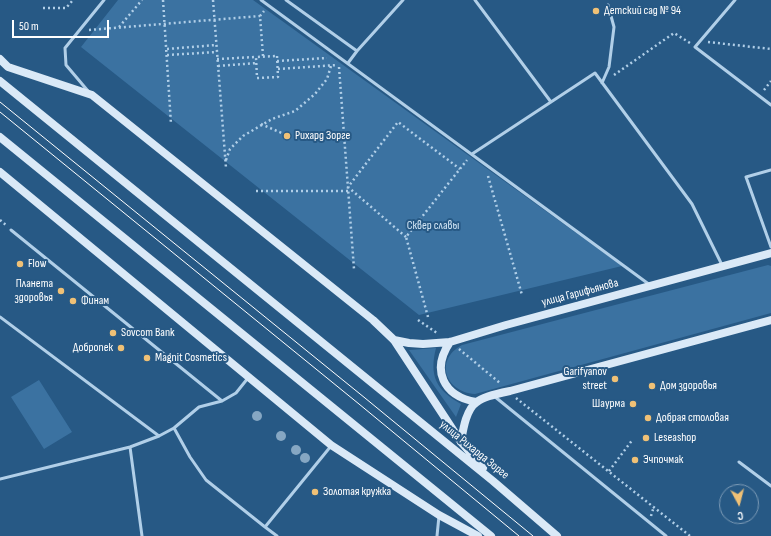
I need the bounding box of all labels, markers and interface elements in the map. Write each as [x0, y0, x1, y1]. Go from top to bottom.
place label: Детский сад № 94 [604, 4, 681, 18]
marker: Детский сад № 94 [591, 6, 601, 16]
scale bar [14, 12, 111, 38]
text: 50 m [19, 19, 39, 34]
place label: Рихард Зорге [295, 129, 350, 143]
marker: Рихард Зорге [282, 131, 292, 141]
park label: Сквер славы [407, 219, 459, 233]
place label: Flow [28, 257, 46, 271]
marker: Flow [15, 259, 25, 269]
street label: улица Гарифьянова [540, 276, 620, 310]
place label: Планета здоровья [14, 277, 53, 305]
marker: Планета здоровья [56, 286, 66, 296]
place label: Финам [81, 294, 109, 308]
marker: Финам [68, 296, 78, 306]
place label: Sovcom Bank [121, 326, 175, 340]
marker: Sovcom Bank [108, 328, 118, 338]
place label: Добропек [73, 341, 113, 355]
marker: Добропек [116, 343, 126, 353]
place label: Magnit Cosmetics [155, 351, 227, 365]
marker: Magnit Cosmetics [142, 353, 152, 363]
place label: Garifyanov street [563, 365, 607, 393]
marker: Garifyanov street [610, 374, 620, 384]
place label: Дом здоровья [660, 379, 717, 393]
marker: Дом здоровья [647, 381, 657, 391]
place label: Шаурма [592, 397, 625, 411]
marker: Шаурма [628, 399, 638, 409]
place label: Добрая столовая [656, 411, 729, 425]
marker: Добрая столовая [643, 413, 653, 423]
street label: улица Рихарда Зорге [436, 418, 512, 482]
place label: Leseashop [654, 431, 696, 445]
marker: Leseashop [641, 433, 651, 443]
place label: Эчпочмак [643, 453, 683, 467]
marker: Эчпочмак [630, 455, 640, 465]
north arrow [719, 484, 759, 524]
place label: Золотая кружка [323, 485, 391, 499]
marker: Золотая кружка [310, 487, 320, 497]
text: С [737, 509, 744, 522]

